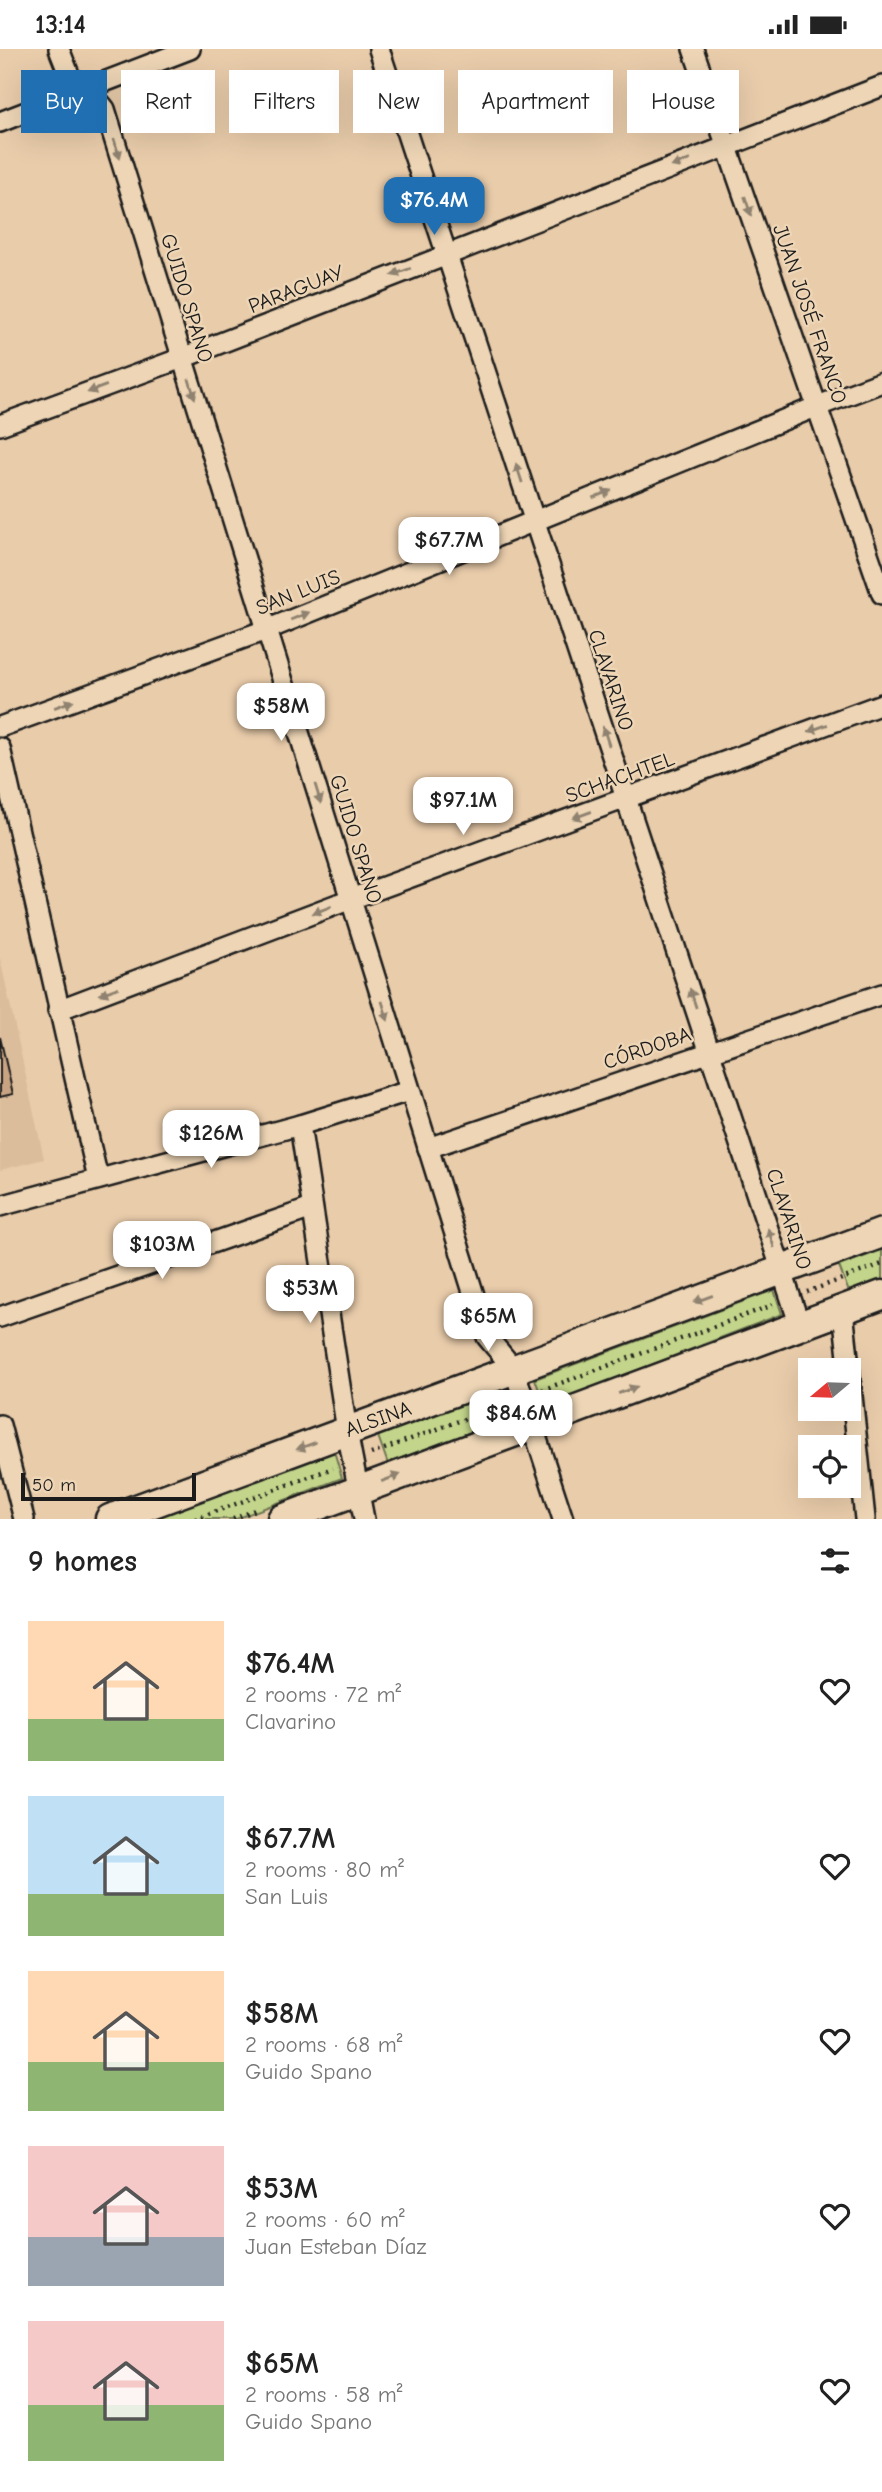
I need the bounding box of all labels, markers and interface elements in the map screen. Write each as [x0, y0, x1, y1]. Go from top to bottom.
text: 13:14 [35, 10, 86, 40]
chip: Buy [21, 70, 107, 133]
chip: Rent [121, 70, 215, 133]
chip: Filters [229, 70, 339, 133]
chip: New [353, 70, 444, 133]
chip: Apartment [458, 70, 613, 133]
chip: House [627, 70, 739, 133]
one-way arrow [112, 139, 122, 160]
one-way arrow [671, 158, 692, 169]
pin: $76.4M [377, 177, 491, 237]
text: $76.4M [400, 186, 468, 213]
one-way arrow [743, 196, 754, 217]
street label: JUAN JOSÉ FRANCO [768, 221, 852, 407]
street label: GUIDO SPANO [156, 231, 218, 365]
street label: PARAGUAY [245, 260, 348, 318]
one-way arrow [390, 267, 411, 278]
one-way arrow [187, 379, 197, 400]
one-way arrow [86, 384, 107, 395]
one-way arrow [513, 463, 524, 484]
one-way arrow [592, 488, 613, 499]
pin: $67.7M [392, 517, 506, 577]
text: $67.7M [414, 526, 484, 553]
street label: SAN LUIS [252, 564, 344, 620]
one-way arrow [290, 610, 311, 621]
street label: CLAVARINO [583, 626, 639, 734]
pin: $58M [240, 683, 322, 743]
text: $58M [253, 692, 309, 719]
one-way arrow [54, 698, 75, 709]
one-way arrow [807, 722, 828, 733]
one-way arrow [600, 725, 611, 746]
street label: SCHACHTEL [562, 746, 678, 808]
street label: GUIDO SPANO [325, 772, 387, 906]
pin: $97.1M [406, 777, 520, 837]
one-way arrow [313, 783, 323, 804]
text: $97.1M [429, 786, 497, 813]
one-way arrow [571, 810, 592, 821]
one-way arrow [311, 905, 332, 916]
one-way arrow [99, 985, 120, 996]
one-way arrow [687, 988, 697, 1009]
one-way arrow [380, 1001, 390, 1022]
street label: CÓRDOBA [600, 1022, 694, 1074]
pin: $126M [162, 1111, 260, 1170]
text: $126M [179, 1119, 243, 1146]
street label: CLAVARINO [761, 1165, 817, 1273]
pin: $103M [113, 1221, 211, 1281]
one-way arrow [766, 1227, 776, 1248]
text: $103M [129, 1230, 195, 1257]
pin: $53M [269, 1265, 351, 1325]
text: $53M [282, 1274, 338, 1301]
pin: $65M [447, 1293, 529, 1353]
one-way arrow [693, 1294, 714, 1305]
text: $65M [460, 1302, 516, 1329]
north arrow [798, 1358, 861, 1421]
map controls [798, 1358, 861, 1498]
one-way arrow [617, 1384, 638, 1395]
pin: $84.6M [464, 1391, 578, 1450]
street label: ALSINA [342, 1396, 414, 1442]
text: $84.6M [485, 1399, 557, 1426]
button: locate [798, 1435, 861, 1498]
one-way arrow [296, 1441, 317, 1452]
scale bar [21, 1470, 196, 1502]
one-way arrow [381, 1472, 402, 1483]
text: 50 m [32, 1474, 76, 1496]
icon: filters [816, 1542, 854, 1580]
text: 9 homes [28, 1544, 137, 1579]
text: $76.4M [245, 1646, 335, 1681]
icon: home [84, 1649, 168, 1733]
icon: heart [816, 1672, 854, 1710]
text: 2 rooms · 72 m² [245, 1681, 401, 1708]
text: Clavarino [245, 1708, 336, 1735]
text: $67.7M [245, 1821, 335, 1856]
icon: home [84, 1824, 168, 1908]
icon: heart [816, 1847, 854, 1885]
text: 2 rooms · 80 m² [245, 1856, 404, 1883]
text: San Luis [245, 1883, 328, 1910]
text: $58M [245, 1996, 319, 2031]
icon: home [84, 1999, 168, 2083]
icon: heart [816, 2022, 854, 2060]
text: 2 rooms · 68 m² [245, 2031, 403, 2058]
text: Guido Spano [245, 2058, 372, 2085]
text: $53M [245, 2171, 318, 2206]
icon: home [84, 2174, 168, 2258]
icon: heart [816, 2197, 854, 2235]
text: 2 rooms · 60 m² [245, 2206, 405, 2233]
text: Juan Esteban Díaz [245, 2233, 427, 2260]
text: $65M [245, 2346, 319, 2381]
icon: home [84, 2349, 168, 2433]
icon: heart [816, 2372, 854, 2410]
text: 2 rooms · 58 m² [245, 2381, 403, 2408]
text: Guido Spano [245, 2408, 372, 2435]

